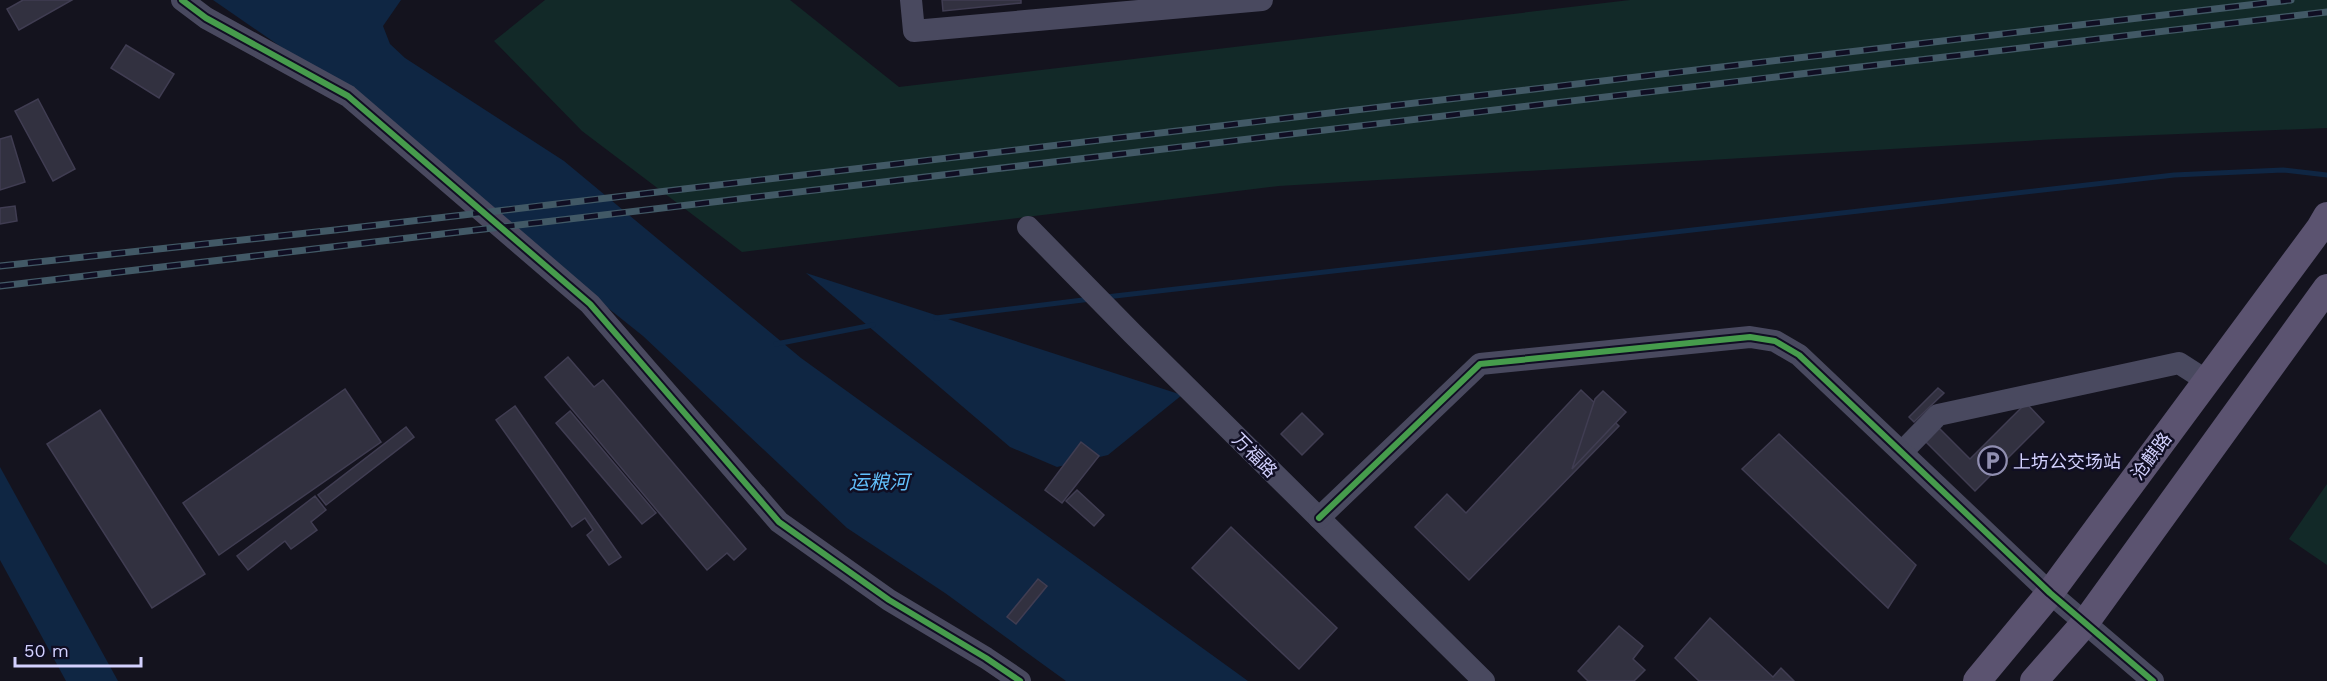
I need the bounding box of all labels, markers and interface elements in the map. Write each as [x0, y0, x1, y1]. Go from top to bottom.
street label: 万福路 [1228, 428, 1282, 482]
street label: 沧麒路 [2126, 428, 2176, 484]
parking icon: 上坊公交场站 [1976, 445, 2008, 477]
place label: 上坊公交场站 [2013, 451, 2121, 472]
water label: 运粮河 [849, 470, 913, 494]
scale bar [15, 630, 141, 668]
text: 50 m [24, 640, 69, 661]

